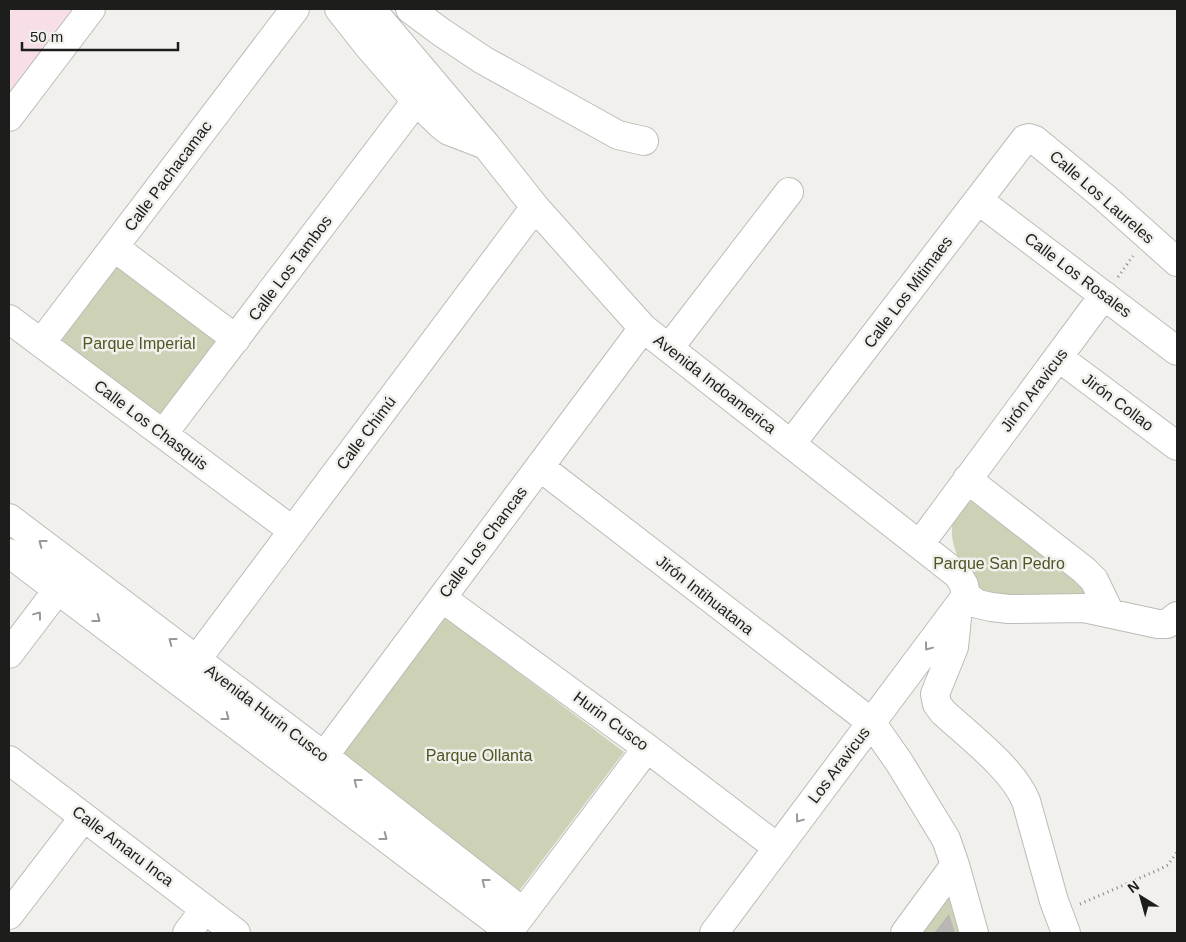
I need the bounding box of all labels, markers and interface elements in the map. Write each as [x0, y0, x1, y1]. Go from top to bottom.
scale bar [22, 20, 179, 52]
text: 50 m [30, 28, 63, 45]
street label: Calle Pachacamac [121, 118, 215, 234]
street label: Calle Los Laureles [1046, 147, 1158, 247]
street label: Calle Los Tambos [245, 212, 335, 324]
street label: Calle Los Rosales [1021, 229, 1135, 321]
street label: Calle Los Mitimaes [861, 233, 955, 351]
street label: Avenida Indoamerica [651, 331, 779, 437]
park label: Parque Imperial [83, 335, 195, 352]
street label: Jirón Aravicus [997, 345, 1071, 435]
street label: Jirón Collao [1079, 370, 1157, 434]
street label: Calle Los Chasquis [91, 377, 211, 473]
street label: Calle Chimú [333, 393, 399, 473]
street label: Calle Los Chancas [436, 483, 530, 601]
one-way arrow [38, 540, 48, 549]
street label: Jirón Intihuatana [653, 552, 757, 638]
park label: Parque San Pedro [933, 555, 1065, 572]
one-way arrow [33, 612, 42, 621]
one-way arrow [91, 613, 101, 622]
one-way arrow [168, 638, 178, 647]
one-way arrow [925, 641, 934, 651]
street label: Avenida Hurin Cusco [202, 661, 332, 765]
street label: Hurin Cusco [570, 688, 652, 754]
one-way arrow [221, 712, 230, 721]
street label: Los Aravicus [805, 724, 873, 806]
park label: Parque Ollanta [426, 747, 532, 764]
one-way arrow [353, 779, 363, 788]
street label: Calle Amaru Inca [69, 803, 177, 890]
one-way arrow [796, 813, 805, 823]
one-way arrow [378, 831, 387, 839]
north arrow [1116, 872, 1166, 922]
text: N [1124, 877, 1142, 896]
one-way arrow [482, 880, 491, 888]

